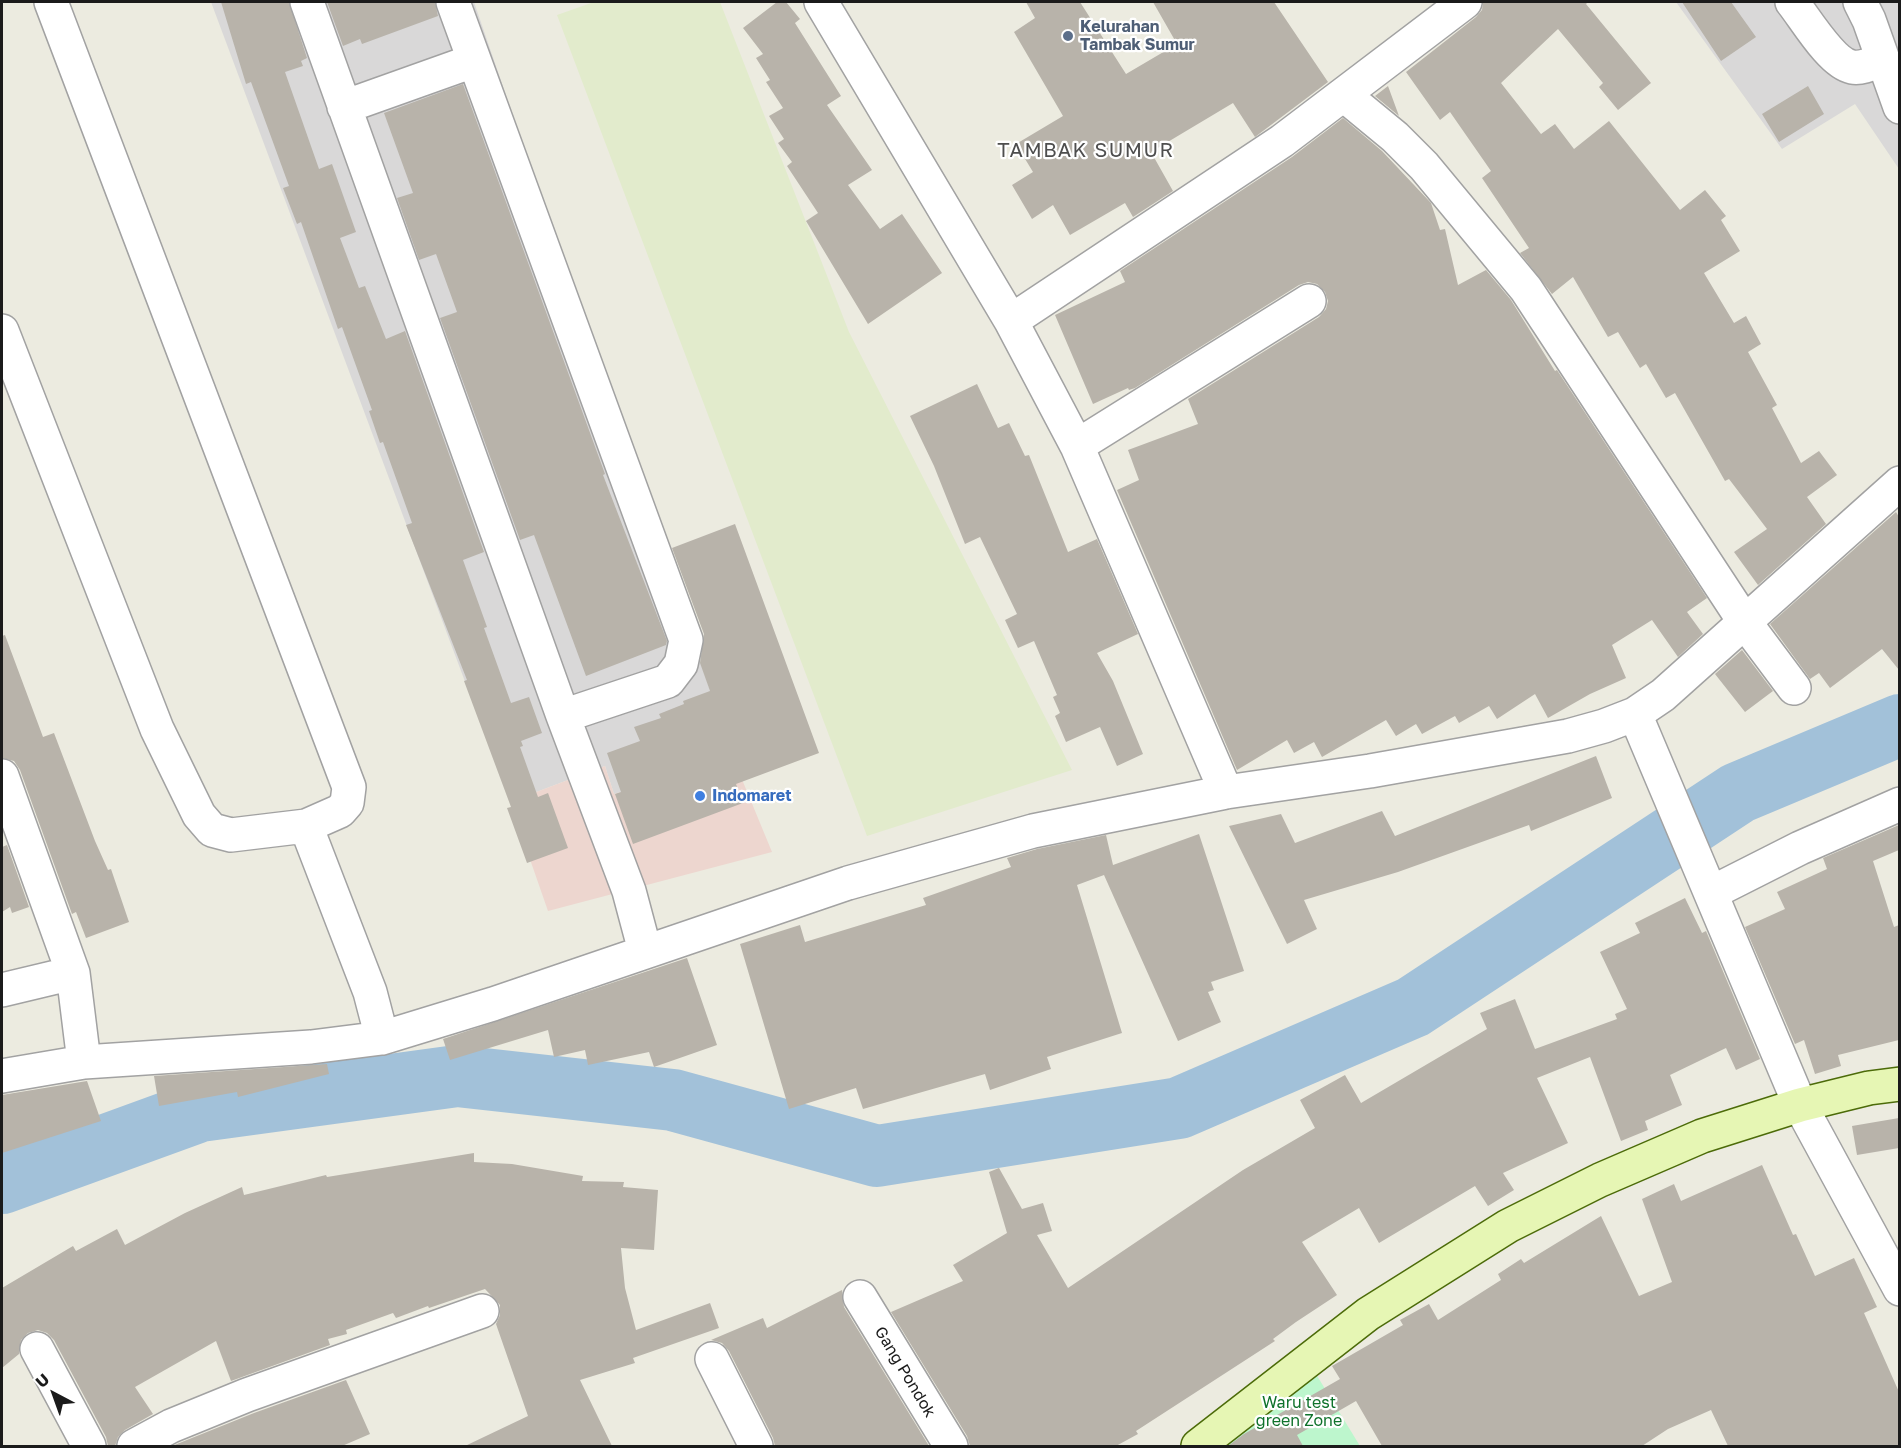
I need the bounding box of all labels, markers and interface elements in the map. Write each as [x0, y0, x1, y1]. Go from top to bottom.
place label: Kelurahan Tambak Sumur [1080, 17, 1195, 55]
marker: Kelurahan Tambak Sumur [1061, 29, 1075, 43]
district label: TAMBAK SUMUR [997, 139, 1175, 163]
place label: Indomaret [712, 786, 792, 806]
marker: Indomaret [693, 789, 707, 803]
street label: Gang Pondok [870, 1323, 940, 1421]
north arrow [24, 1364, 84, 1424]
text: U [31, 1369, 53, 1392]
park label: Waru test green Zone [1256, 1393, 1342, 1431]

